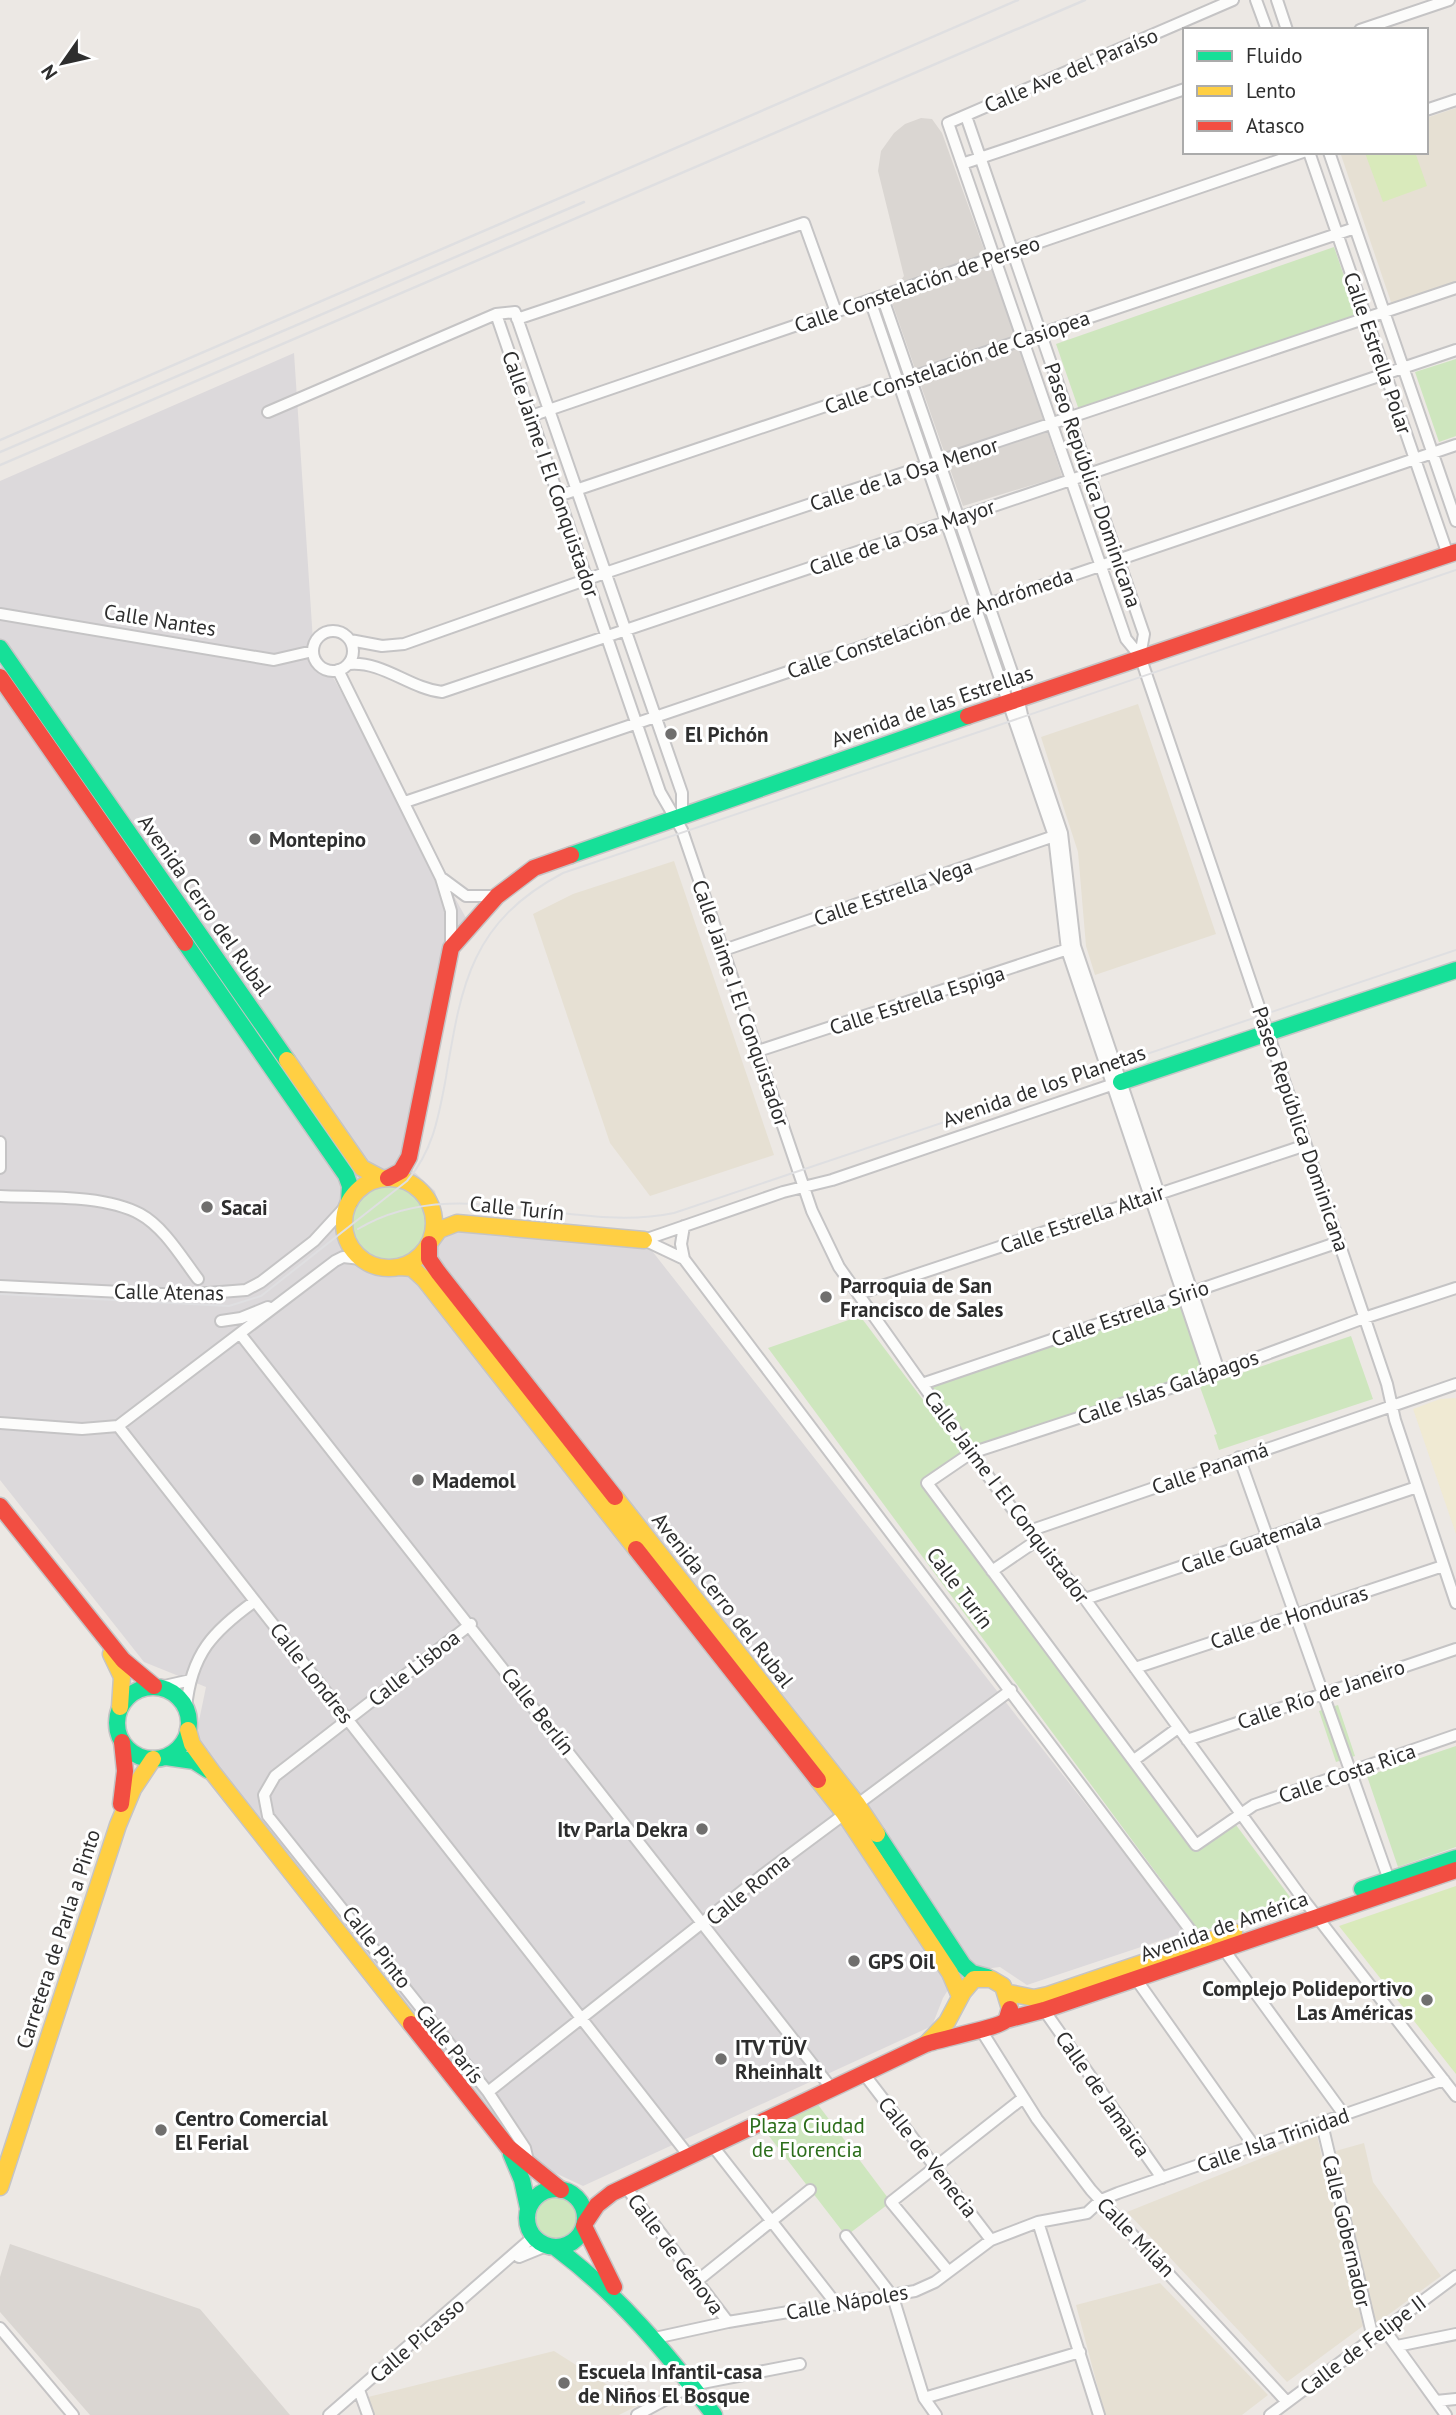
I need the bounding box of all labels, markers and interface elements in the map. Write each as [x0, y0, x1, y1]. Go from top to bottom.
street label: Calle Ave del Paraíso [980, 21, 1162, 119]
north arrow [28, 28, 98, 98]
legend [1183, 28, 1428, 154]
text: Fluido [1246, 42, 1303, 69]
text: N [35, 61, 62, 84]
text: Lento [1246, 77, 1296, 104]
text: Atasco [1246, 112, 1305, 139]
street label: Calle Constelación de Perseo [791, 229, 1043, 339]
street label: Calle Estrella Polar [1338, 268, 1418, 438]
street label: Calle Constelación de Casiopea [821, 304, 1093, 420]
street label: Calle Jaime I El Conquistador [496, 347, 606, 601]
street label: Paseo República Dominicana [1038, 359, 1148, 611]
street label: Calle de la Osa Menor [806, 431, 1002, 517]
street label: Calle de la Osa Mayor [806, 493, 998, 581]
street label: Calle Constelación de Andrómeda [783, 561, 1077, 685]
street label: Calle Nantes [102, 598, 218, 642]
street label: Avenida de las Estrellas [828, 659, 1036, 753]
place label: El Pichón [685, 721, 768, 748]
marker: El Pichón [663, 726, 679, 742]
street label: Avenida Cerro del Rubal [132, 809, 278, 1001]
place label: Montepino [269, 826, 366, 853]
marker: Montepino [247, 831, 263, 847]
street label: Calle Estrella Vega [810, 852, 976, 932]
street label: Calle Jaime I El Conquistador [686, 876, 796, 1130]
street label: Calle Estrella Espiga [826, 959, 1008, 1041]
street label: Paseo República Dominicana [1246, 1003, 1356, 1255]
street label: Avenida de los Planetas [939, 1039, 1149, 1133]
street label: Calle Estrella Altair [996, 1178, 1168, 1260]
street label: Calle Turín [468, 1190, 566, 1226]
place label: Sacai [221, 1194, 268, 1221]
marker: Sacai [199, 1199, 215, 1215]
place label: Parroquia de San Francisco de Sales [840, 1272, 1004, 1323]
street label: Calle Estrella Sirio [1048, 1273, 1212, 1353]
street label: Calle Atenas [114, 1278, 224, 1306]
marker: Parroquia de San Francisco de Sales [818, 1289, 834, 1305]
street label: Calle Islas Galápagos [1074, 1343, 1262, 1431]
street label: Calle Jaime I El Conquistador [918, 1385, 1096, 1609]
street label: Calle Panamá [1148, 1435, 1272, 1501]
place label: Mademol [432, 1467, 516, 1494]
marker: Mademol [410, 1472, 426, 1488]
street label: Calle Guatemala [1177, 1506, 1325, 1580]
street label: Avenida Cerro del Rubal [646, 1507, 800, 1693]
street label: Calle Turín [921, 1542, 999, 1634]
street label: Calle de Honduras [1207, 1579, 1371, 1655]
street label: Calle Londres [264, 1617, 360, 1729]
street label: Calle Lisboa [363, 1624, 465, 1712]
street label: Calle Río de Janeiro [1234, 1653, 1408, 1735]
street label: Calle Berlín [495, 1662, 581, 1760]
street label: Calle Costa Rica [1275, 1737, 1419, 1809]
place label: Itv Parla Dekra [557, 1816, 688, 1843]
marker: Itv Parla Dekra [694, 1821, 710, 1837]
street label: Carretera de Parla a Pinto [10, 1826, 106, 2052]
street label: Calle Roma [700, 1847, 796, 1931]
street label: Avenida de América [1136, 1885, 1312, 1967]
street label: Calle Pinto [336, 1900, 418, 1994]
place label: GPS Oil [868, 1948, 936, 1975]
marker: GPS Oil [846, 1953, 862, 1969]
place label: Complejo Polideportivo Las Américas [1202, 1975, 1413, 2026]
marker: Complejo Polideportivo Las Américas [1419, 1992, 1435, 2008]
street label: Calle París [410, 1999, 490, 2089]
street label: Calle de Jamaica [1050, 2026, 1156, 2162]
place label: ITV TÜV Rheinhalt [735, 2034, 823, 2085]
marker: ITV TÜV Rheinhalt [713, 2051, 729, 2067]
street label: Calle de Venecia [872, 2091, 984, 2223]
street label: Calle Isla Trinidad [1193, 2101, 1353, 2179]
place label: Centro Comercial El Ferial [175, 2105, 328, 2156]
park label: Plaza Ciudad de Florencia [749, 2112, 865, 2163]
marker: Centro Comercial El Ferial [153, 2122, 169, 2138]
street label: Calle Gobernador [1316, 2152, 1378, 2310]
street label: Calle de Génova [622, 2188, 730, 2320]
street label: Calle Milán [1091, 2191, 1181, 2283]
street label: Calle Nápoles [784, 2278, 910, 2326]
street label: Calle de Felipe II [1294, 2289, 1432, 2401]
street label: Calle Picasso [364, 2292, 470, 2388]
place label: Escuela Infantil-casa de Niños El Bosque [578, 2358, 762, 2409]
marker: Escuela Infantil-casa de Niños El Bosque [556, 2375, 572, 2391]

